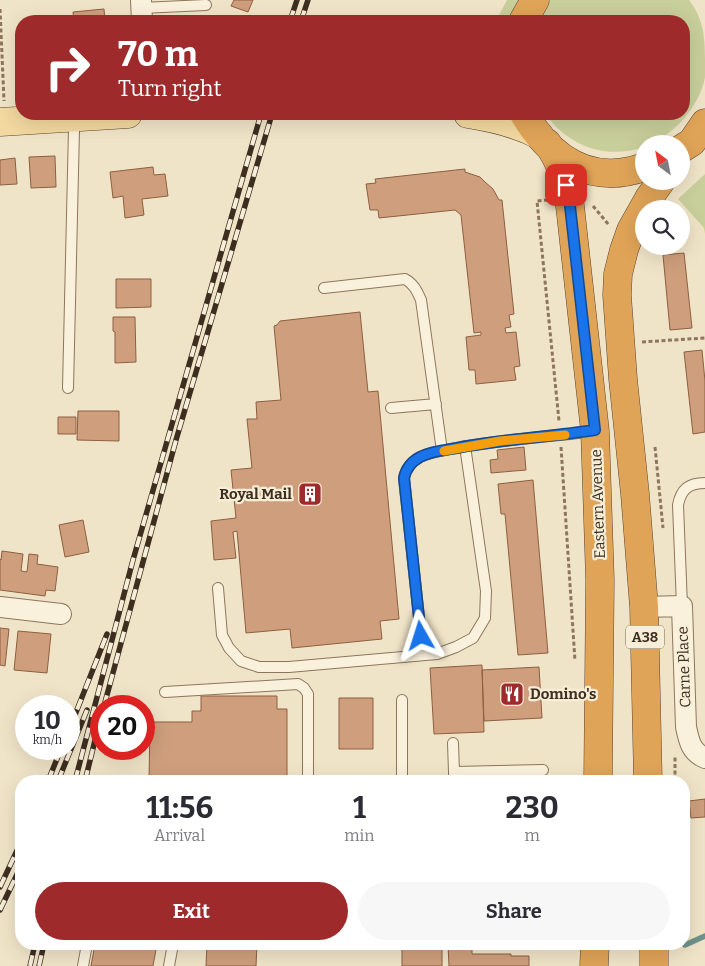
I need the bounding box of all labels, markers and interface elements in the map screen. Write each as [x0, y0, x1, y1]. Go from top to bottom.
text: 70 m [118, 33, 198, 75]
icon: right [35, 35, 100, 100]
text: Turn right [118, 75, 221, 102]
north arrow [635, 135, 690, 190]
map controls [635, 135, 690, 255]
pin [545, 164, 587, 206]
icon: arrive [552, 171, 580, 199]
button: search [635, 200, 690, 255]
street label: Eastern Avenue [587, 449, 609, 559]
building icon: Royal Mail [297, 481, 323, 507]
place label: Royal Mail [219, 485, 292, 503]
position arrow [394, 609, 446, 661]
road number: A38 [626, 626, 664, 649]
street label: Carne Place [674, 626, 694, 708]
restaurant icon: Domino's [499, 681, 525, 707]
place label: Domino's [530, 685, 596, 703]
speed limit sign: 20 [90, 695, 155, 760]
text: 10 [34, 706, 61, 736]
text: km/h [33, 733, 62, 747]
text: 11:56 [146, 790, 213, 826]
text: 1 [353, 790, 366, 826]
text: 230 [506, 790, 559, 826]
text: Arrival [154, 826, 205, 845]
text: min [344, 826, 374, 845]
text: m [525, 826, 540, 845]
button: Exit [35, 882, 348, 940]
button: Share [358, 882, 670, 940]

